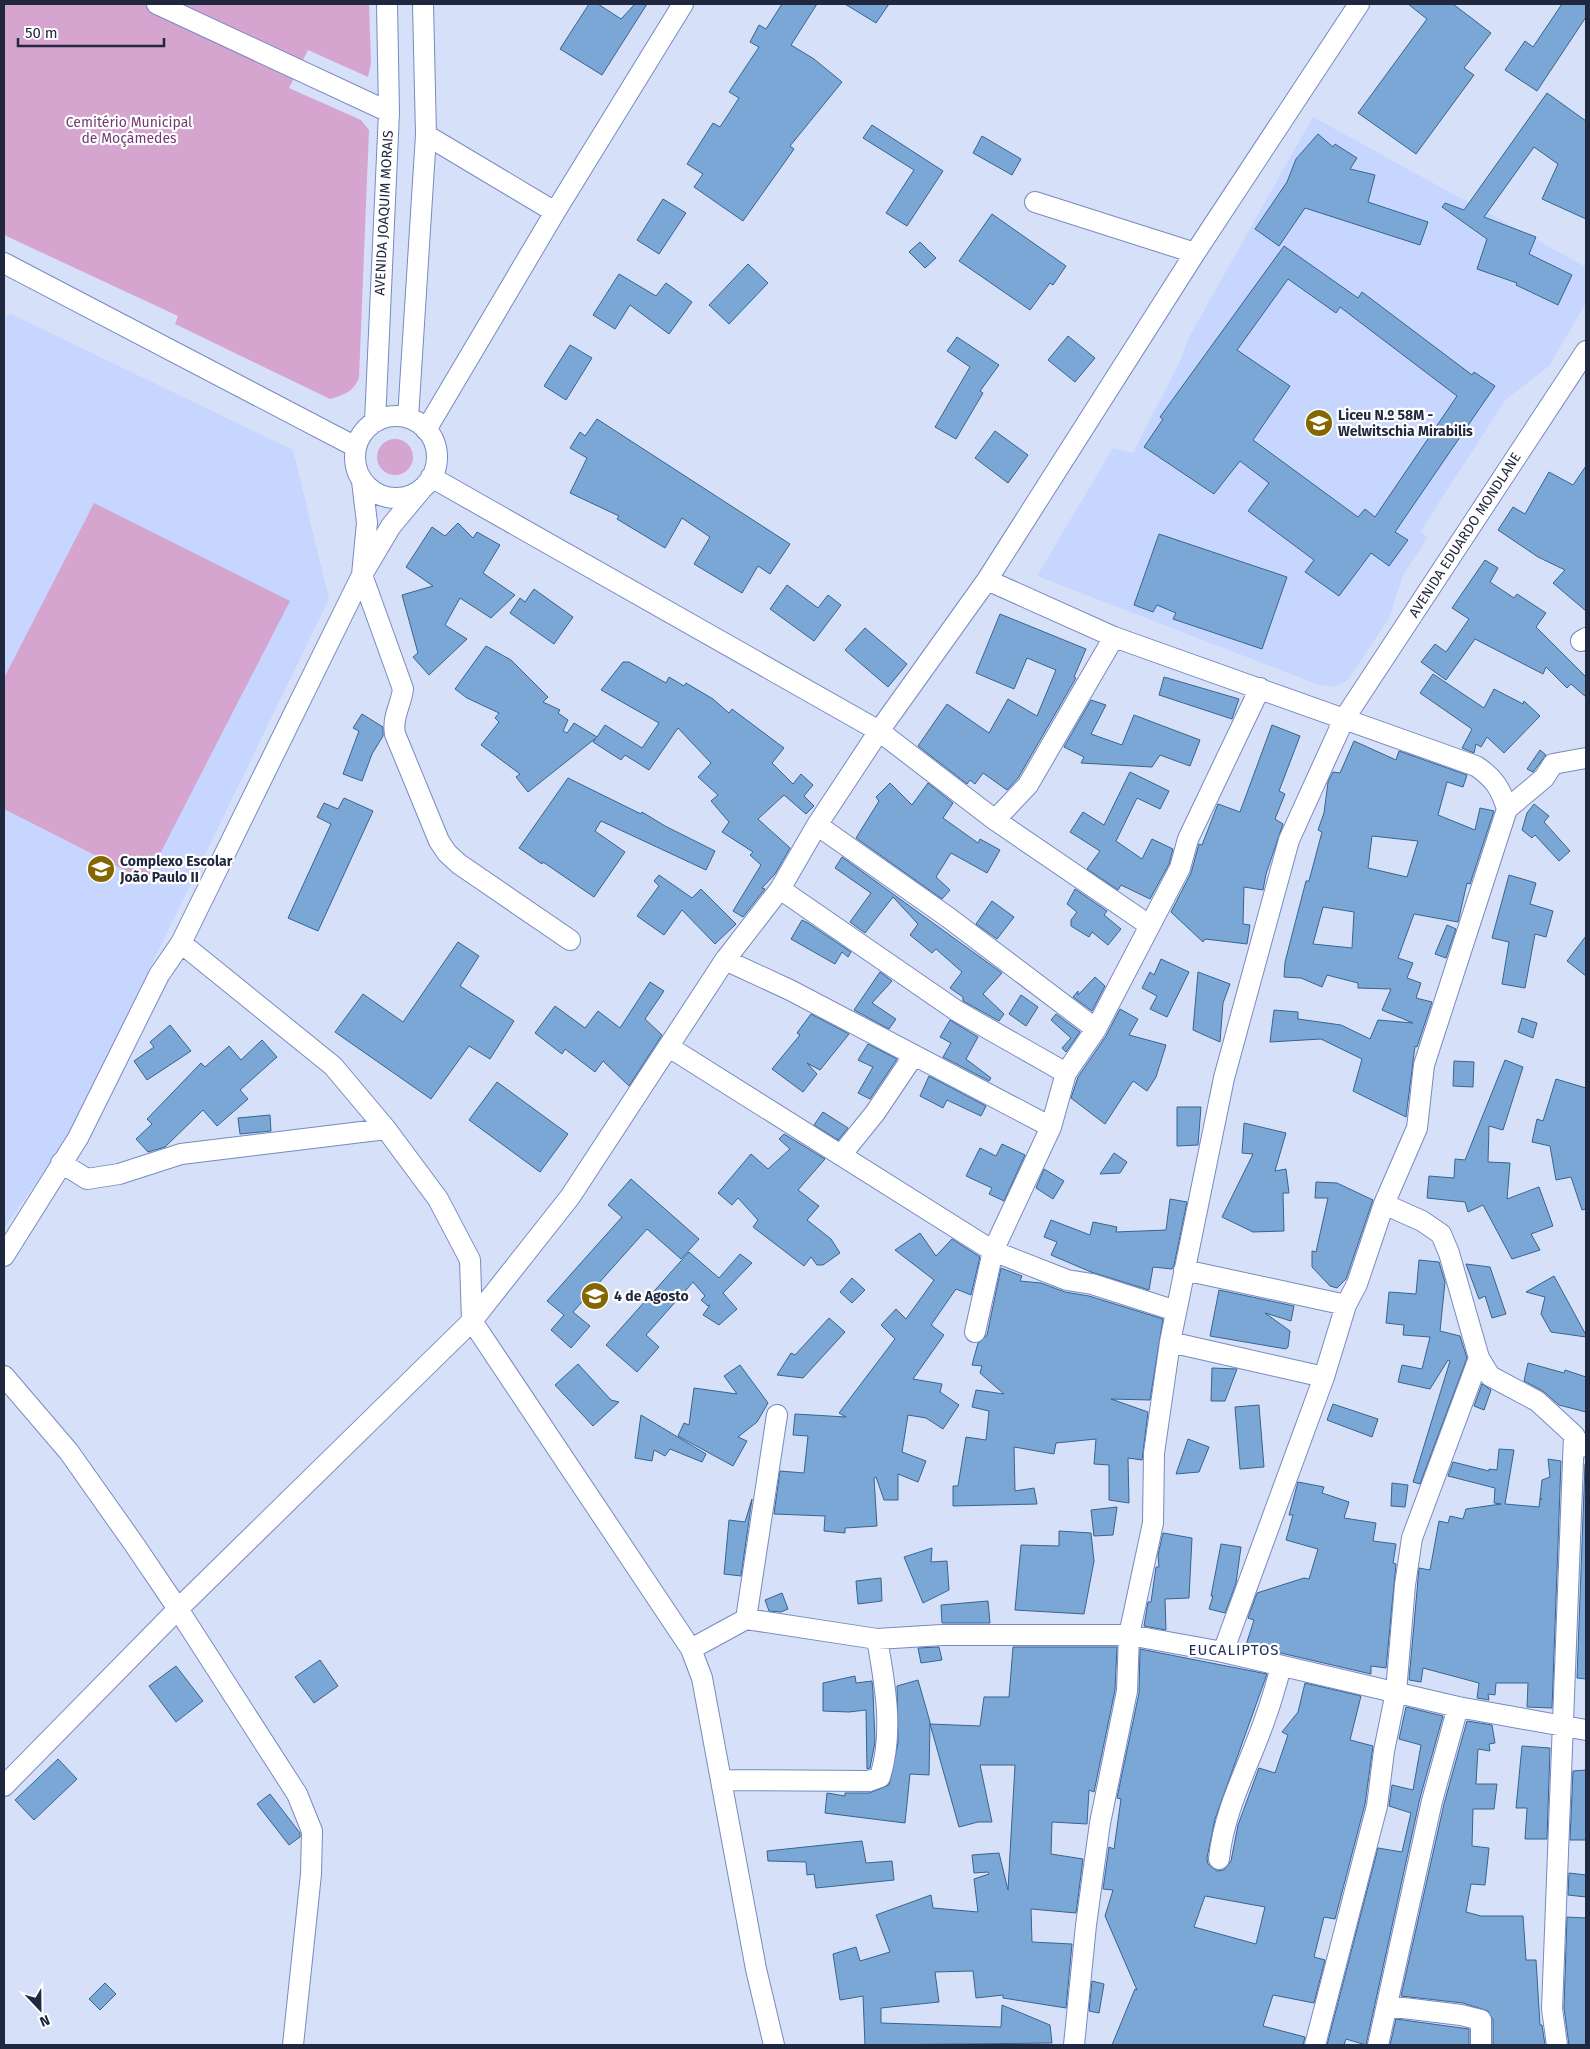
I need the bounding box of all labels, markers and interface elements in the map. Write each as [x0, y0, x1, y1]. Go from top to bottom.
scale bar [18, 15, 164, 47]
text: 50 m [25, 24, 58, 42]
park label: Cemitério Municipal de Moçâmedes [66, 114, 192, 147]
street label: AVENIDA JOAQUIM MORAIS [371, 130, 397, 296]
place label: Liceu N.º 58M - Welwitschia Mirabilis [1338, 407, 1473, 440]
school or university icon: Liceu N.º 58M - Welwitschia Mirabilis [1304, 408, 1334, 438]
street label: AVENIDA EDUARDO MONDLANE [1405, 449, 1525, 621]
place label: Complexo Escolar João Paulo II [119, 853, 233, 886]
school or university icon: Complexo Escolar João Paulo II [86, 854, 116, 884]
school or university icon: 4 de Agosto [580, 1281, 610, 1311]
place label: 4 de Agosto [614, 1288, 689, 1305]
district label: EUCALIPTOS [1189, 1641, 1279, 1659]
north arrow [15, 1984, 65, 2034]
text: N [37, 2011, 52, 2030]

